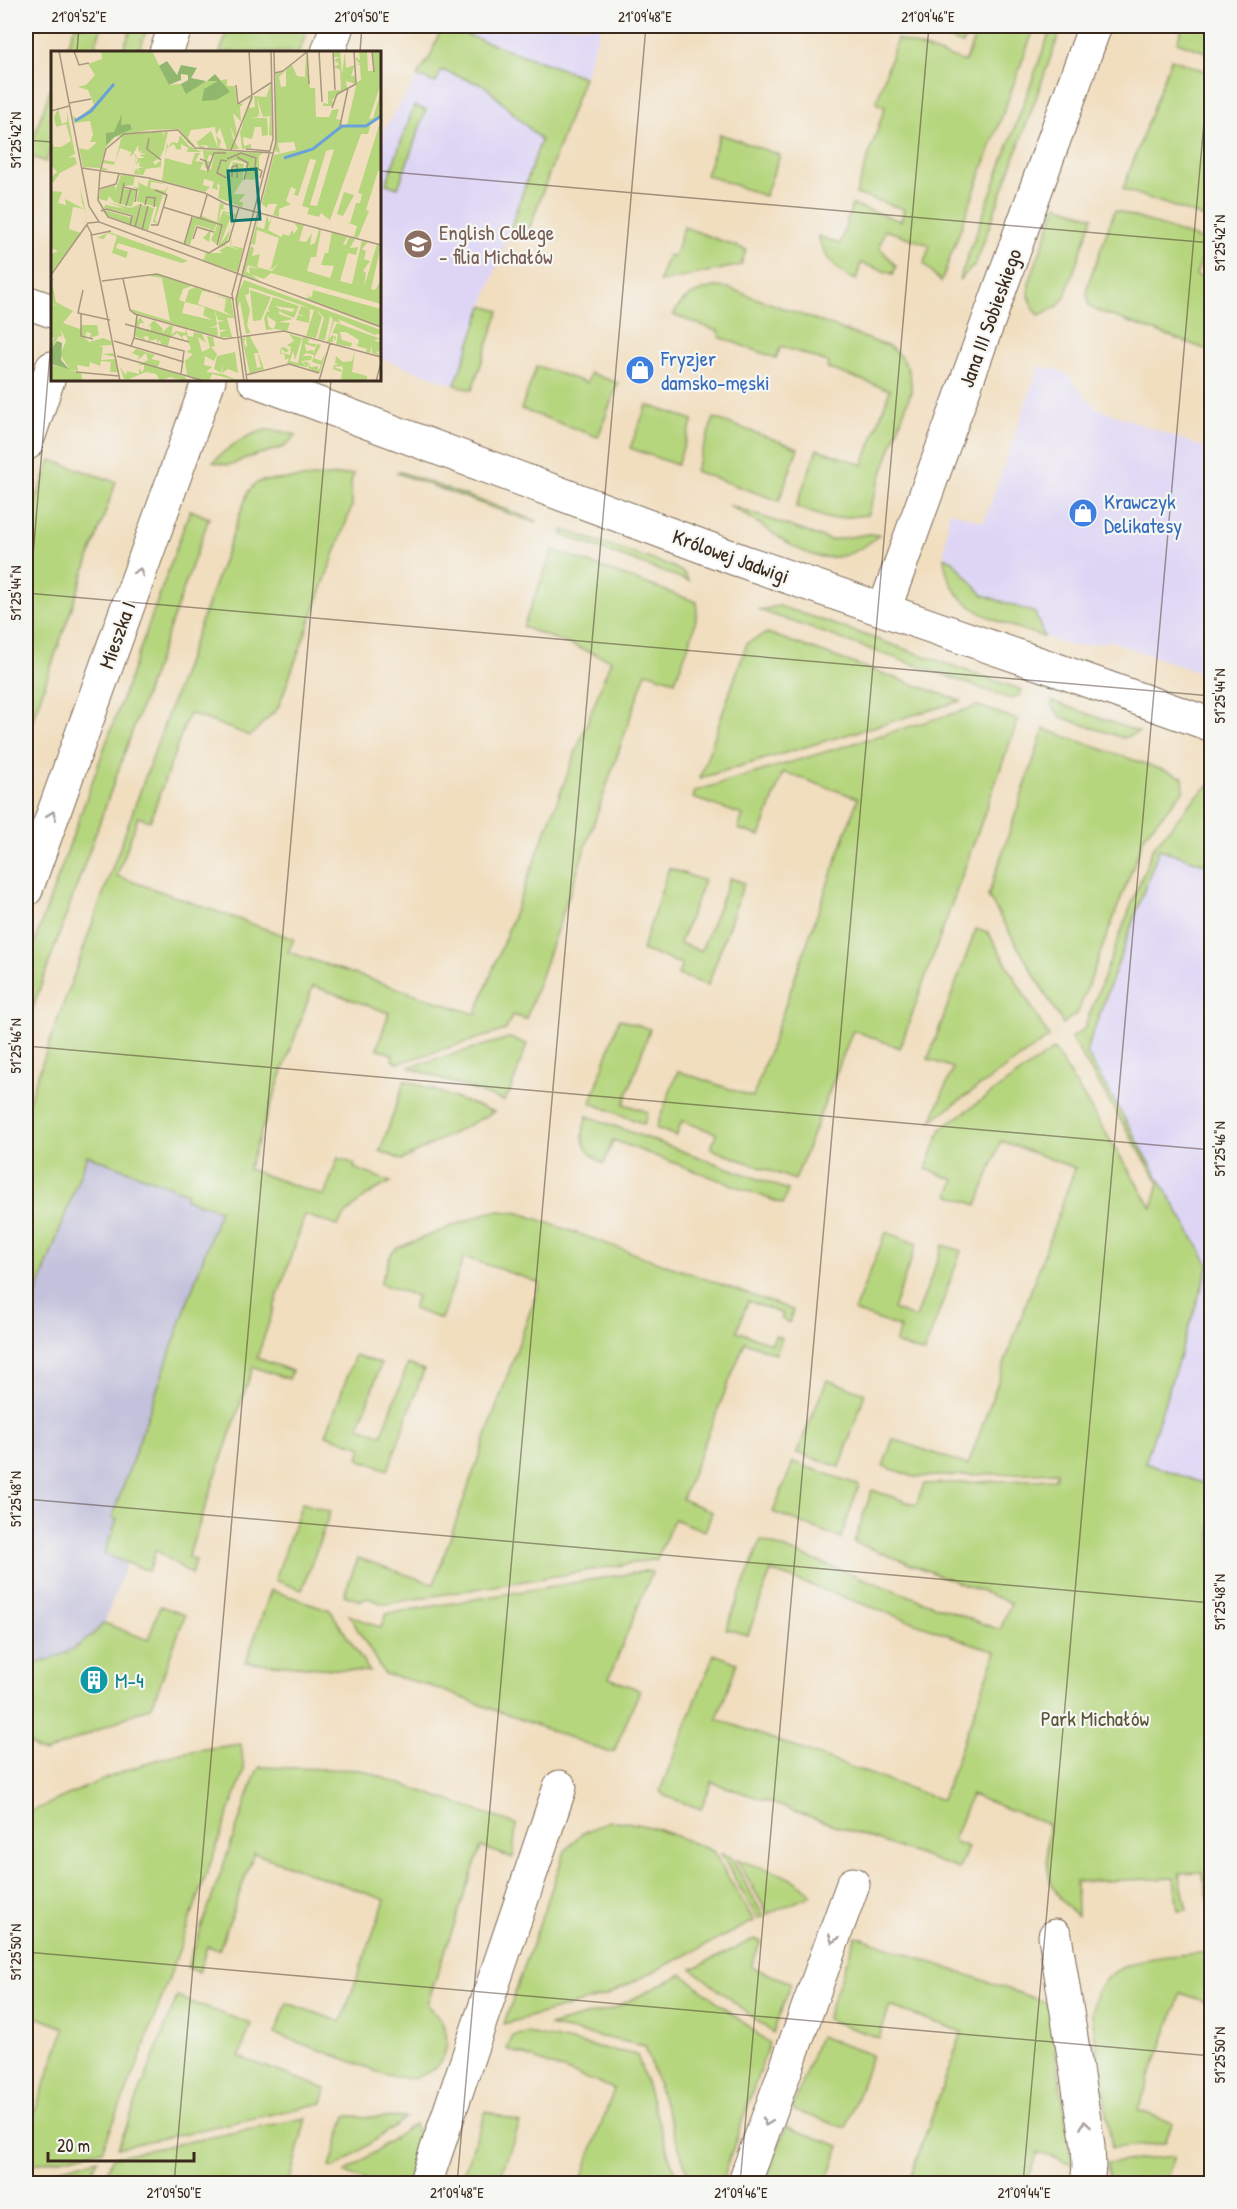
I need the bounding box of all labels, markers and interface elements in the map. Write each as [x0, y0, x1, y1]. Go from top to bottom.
text: 21°09'52"E [51, 6, 107, 27]
text: 21°09'50"E [335, 6, 390, 27]
text: 21°09'48"E [618, 6, 672, 27]
text: 21°09'46"E [901, 6, 955, 27]
inset map [51, 51, 381, 381]
text: 51°25'42"N [5, 112, 26, 168]
text: 51°25'42"N [1209, 215, 1230, 271]
place label: English College - filia Michałów [439, 218, 554, 271]
school or university icon: English College - filia Michałów [402, 228, 434, 260]
street label: Jana III Sobieskiego [951, 245, 1029, 391]
place label: Fryzjer damsko-męski [660, 344, 770, 397]
shop icon: Fryzjer damsko-męski [624, 354, 656, 386]
place label: Krawczyk Delikatesy [1104, 487, 1182, 540]
shop icon: Krawczyk Delikatesy [1067, 497, 1099, 529]
street label: Królowej Jadwigi [669, 521, 793, 591]
text: 51°25'44"N [5, 566, 26, 620]
one-way arrow [132, 567, 145, 578]
street label: Mieszka I [92, 597, 142, 673]
text: 51°25'44"N [1209, 669, 1230, 723]
one-way arrow [45, 810, 58, 821]
text: 51°25'46"N [5, 1018, 26, 1074]
text: 51°25'46"N [1209, 1121, 1230, 1177]
text: 51°25'48"N [5, 1471, 26, 1527]
text: 51°25'48"N [1209, 1574, 1230, 1630]
building icon: M-4 [78, 1664, 110, 1696]
place label: M-4 [115, 1666, 144, 1695]
park label: Park Michałów [1041, 1704, 1150, 1733]
text: 51°25'50"N [5, 1924, 26, 1980]
one-way arrow [828, 1933, 841, 1943]
text: 51°25'50"N [1209, 2027, 1230, 2083]
one-way arrow [761, 2116, 774, 2127]
one-way arrow [1079, 2121, 1091, 2130]
scale bar [48, 2125, 194, 2163]
text: 20 m [57, 2133, 90, 2158]
text: 21°09'50"E [147, 2182, 202, 2203]
text: 21°09'48"E [430, 2182, 484, 2203]
text: 21°09'46"E [714, 2182, 768, 2203]
text: 21°09'44"E [997, 2182, 1051, 2203]

